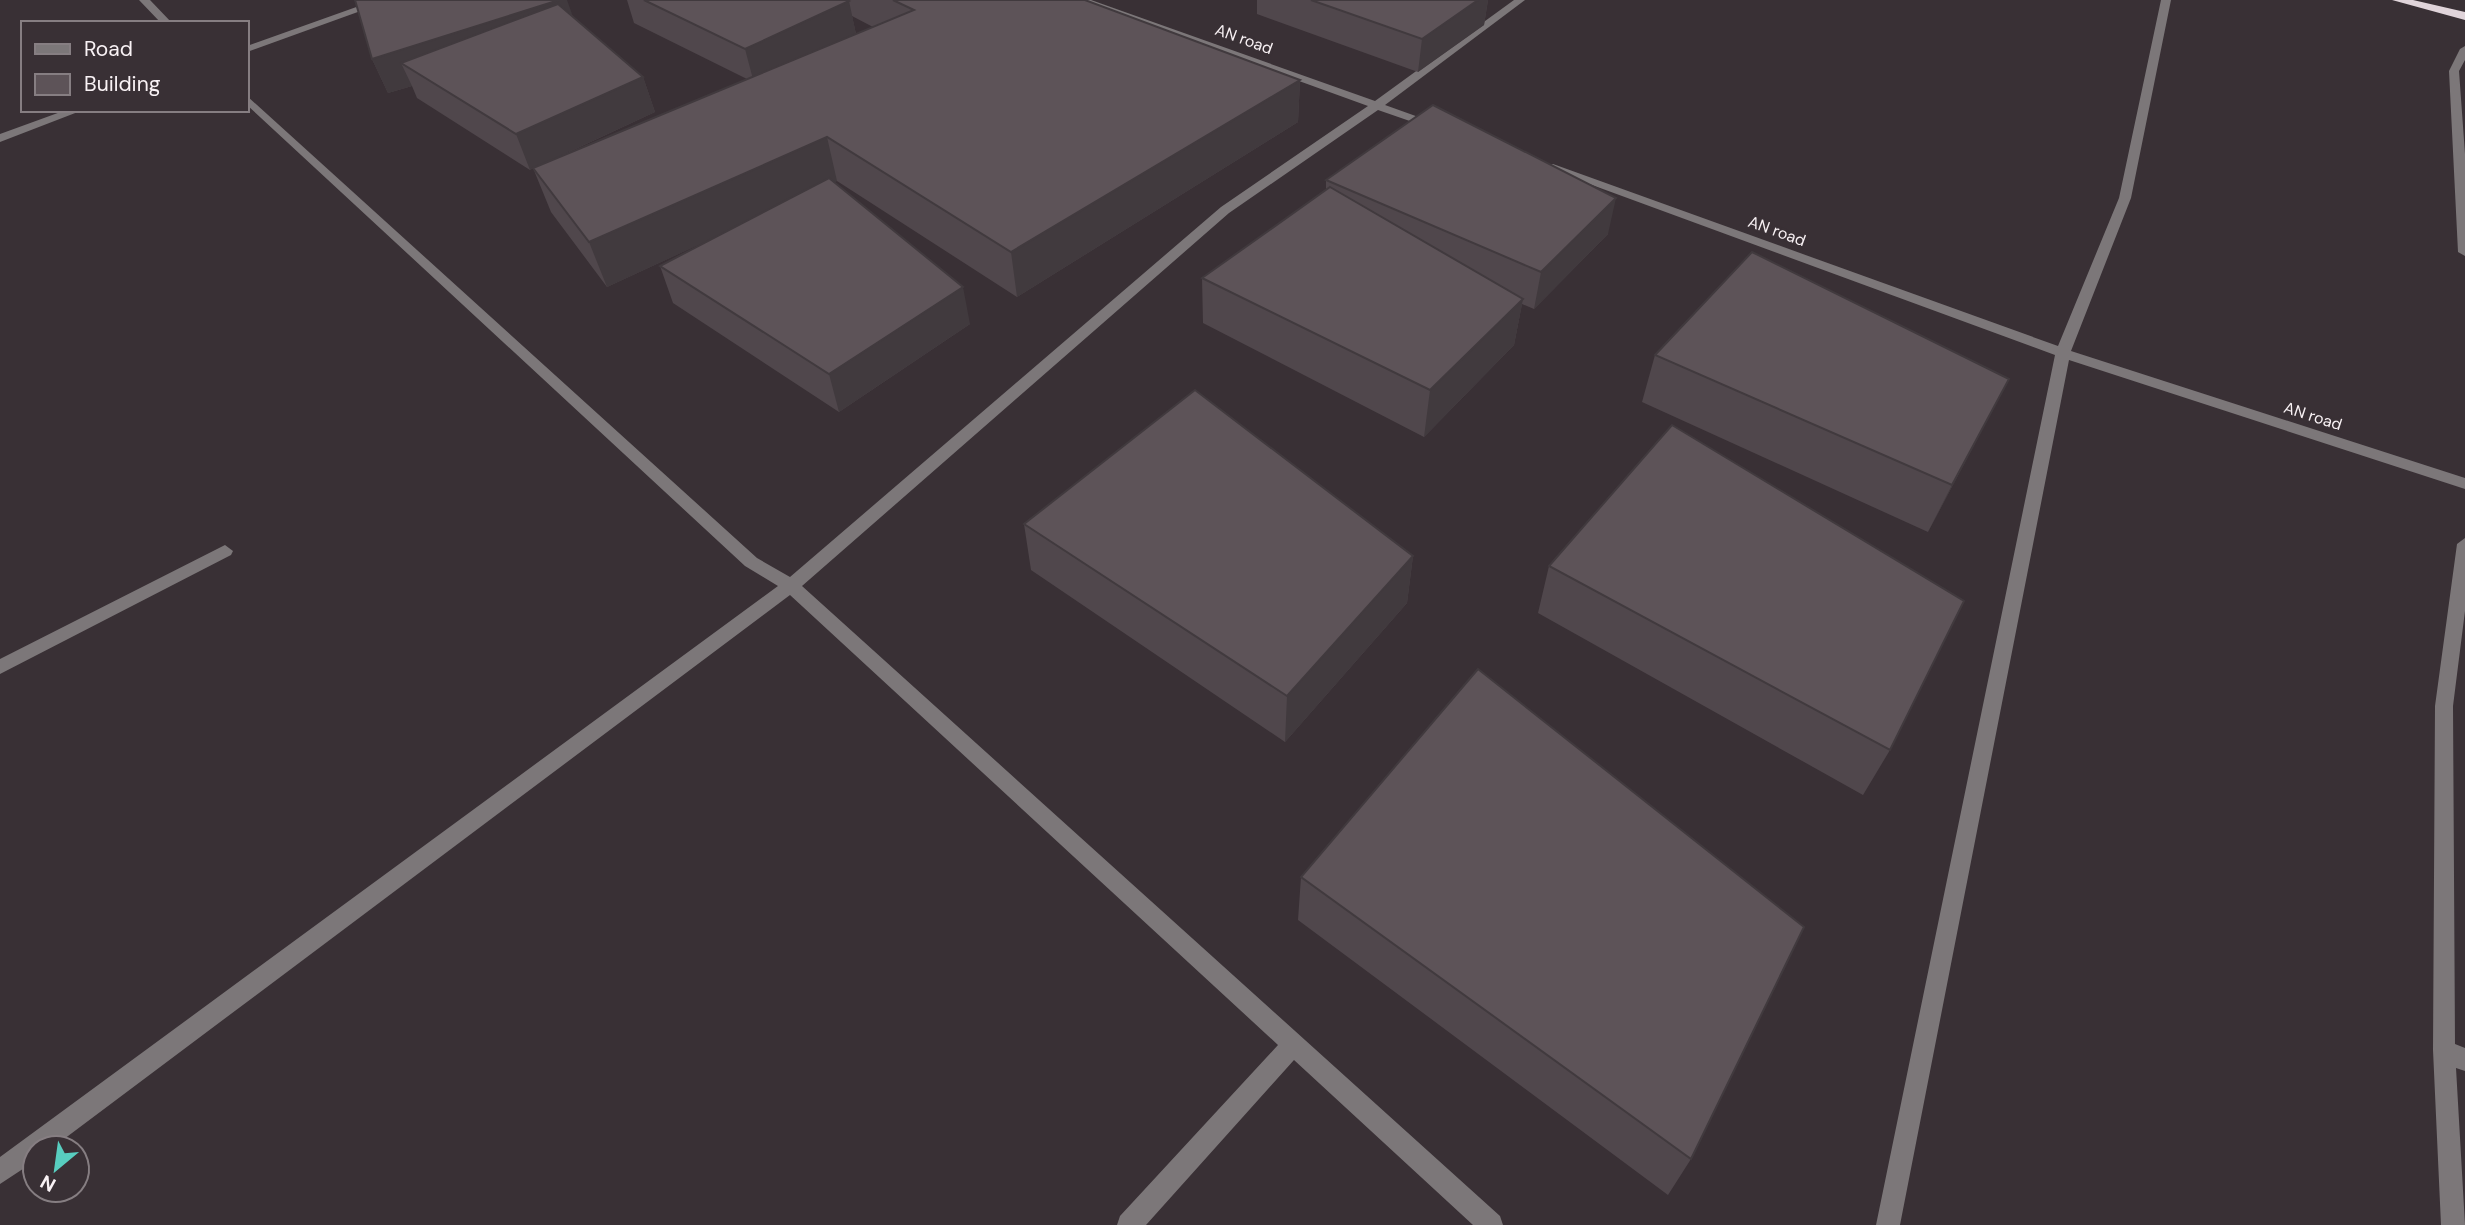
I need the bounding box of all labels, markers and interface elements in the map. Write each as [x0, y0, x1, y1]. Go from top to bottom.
street label: AN road [1212, 19, 1276, 59]
legend [21, 21, 248, 112]
text: Road [84, 35, 133, 63]
text: Building [84, 70, 161, 98]
street label: AN road [1745, 211, 1809, 251]
street label: AN road [2281, 397, 2345, 435]
north arrow [21, 1134, 91, 1204]
text: N [36, 1169, 60, 1198]

